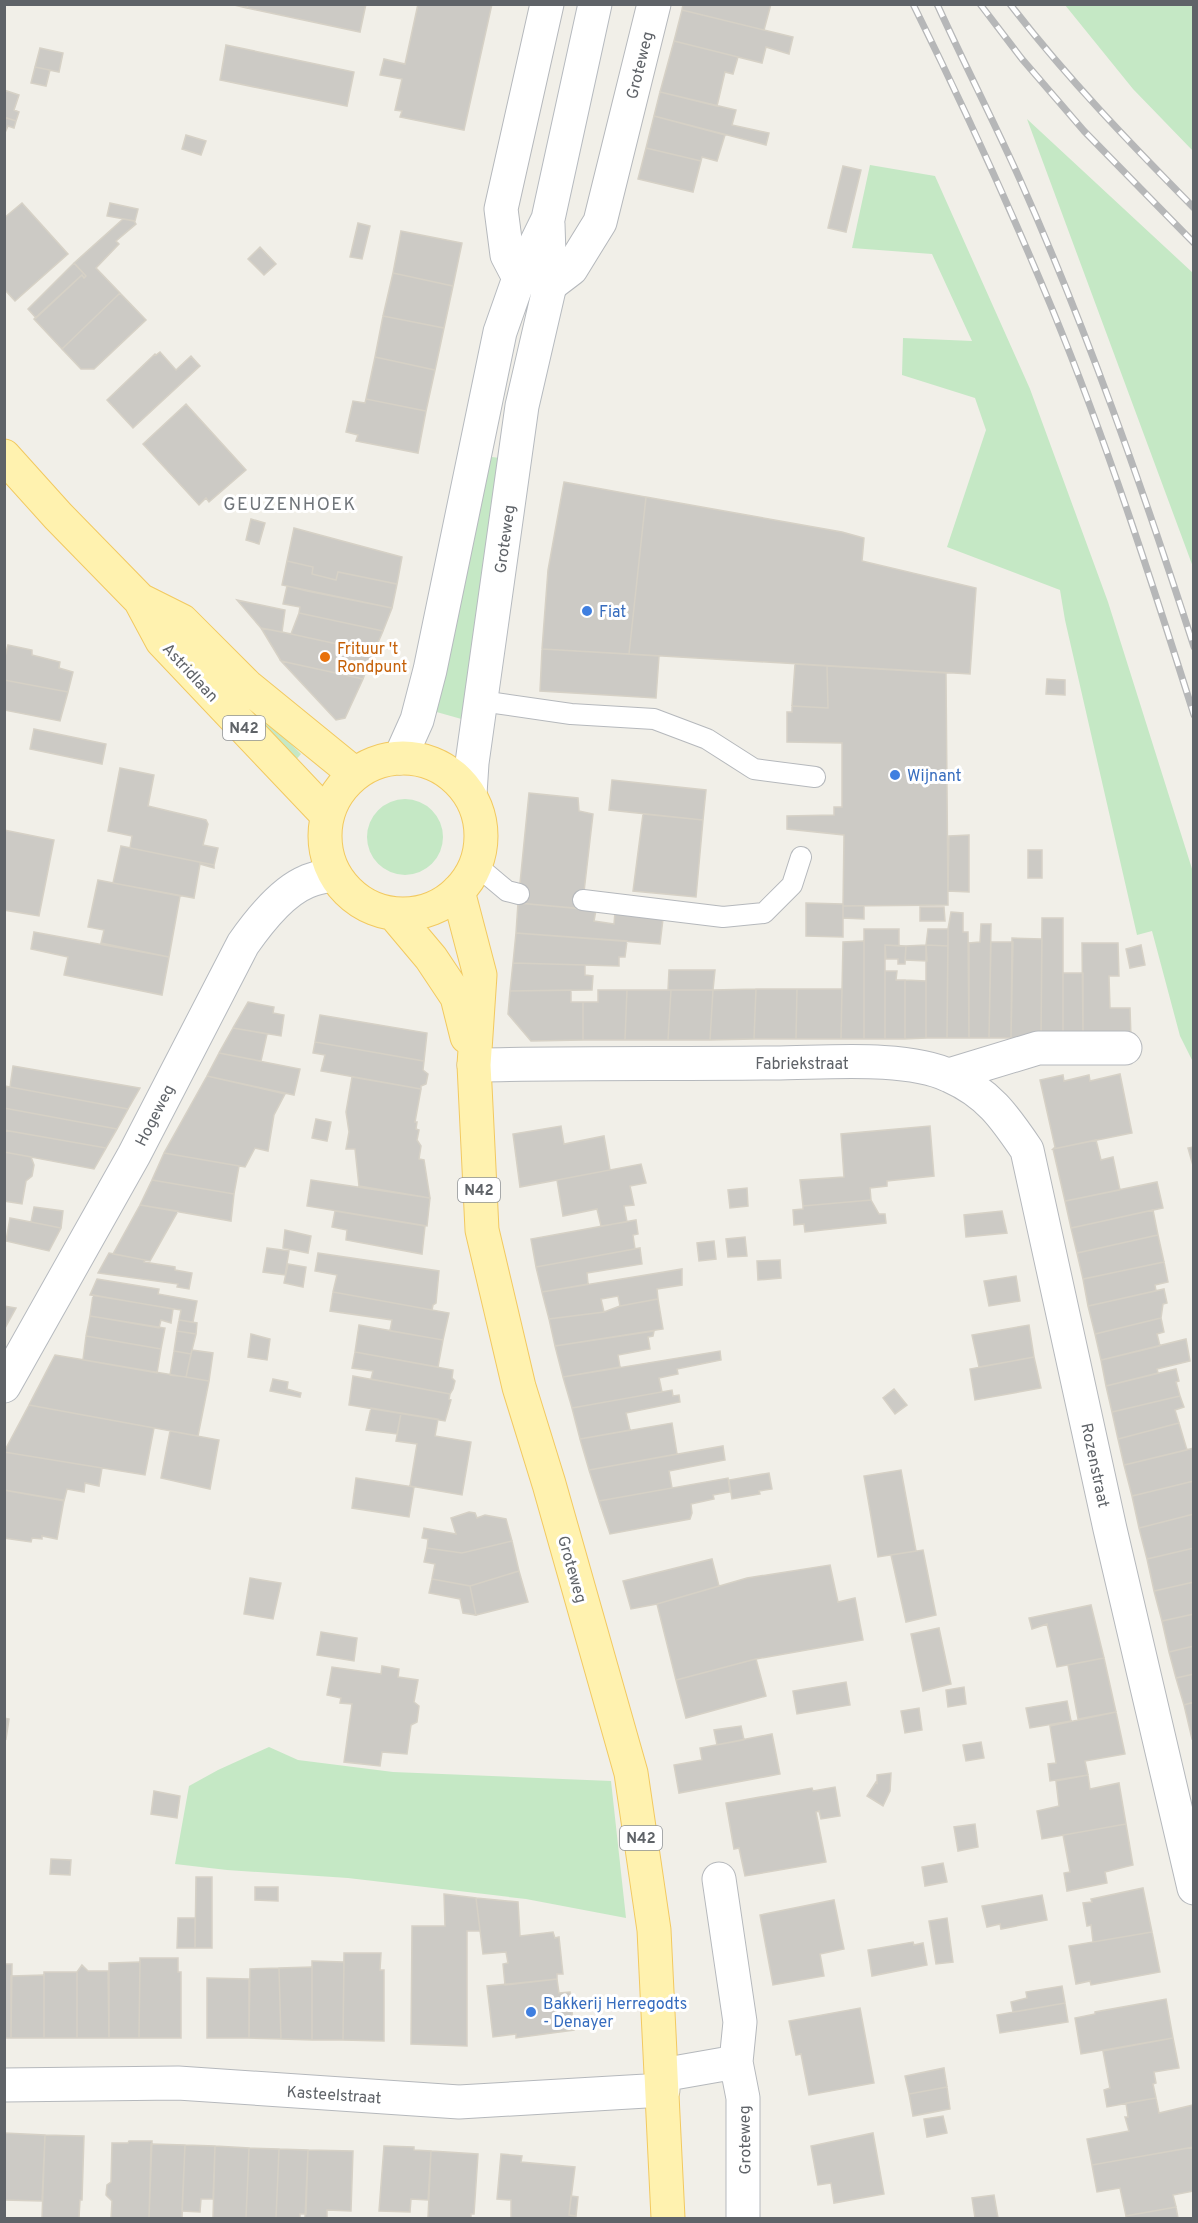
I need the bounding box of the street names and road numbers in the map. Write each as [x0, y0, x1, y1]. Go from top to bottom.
street label: Groteweg [623, 30, 659, 101]
street label: Groteweg [491, 504, 521, 575]
street label: Astridlaan [157, 640, 222, 707]
road number: N42 [223, 716, 265, 740]
street label: Fabriekstraat [755, 1055, 849, 1075]
street label: Hogeweg [132, 1082, 180, 1150]
road number: N42 [458, 1178, 500, 1202]
street label: Rozenstraat [1075, 1421, 1113, 1510]
street label: Groteweg [552, 1534, 590, 1606]
road number: N42 [620, 1826, 662, 1850]
street label: Kasteelstraat [286, 2083, 382, 2109]
street label: Groteweg [735, 2105, 757, 2175]

